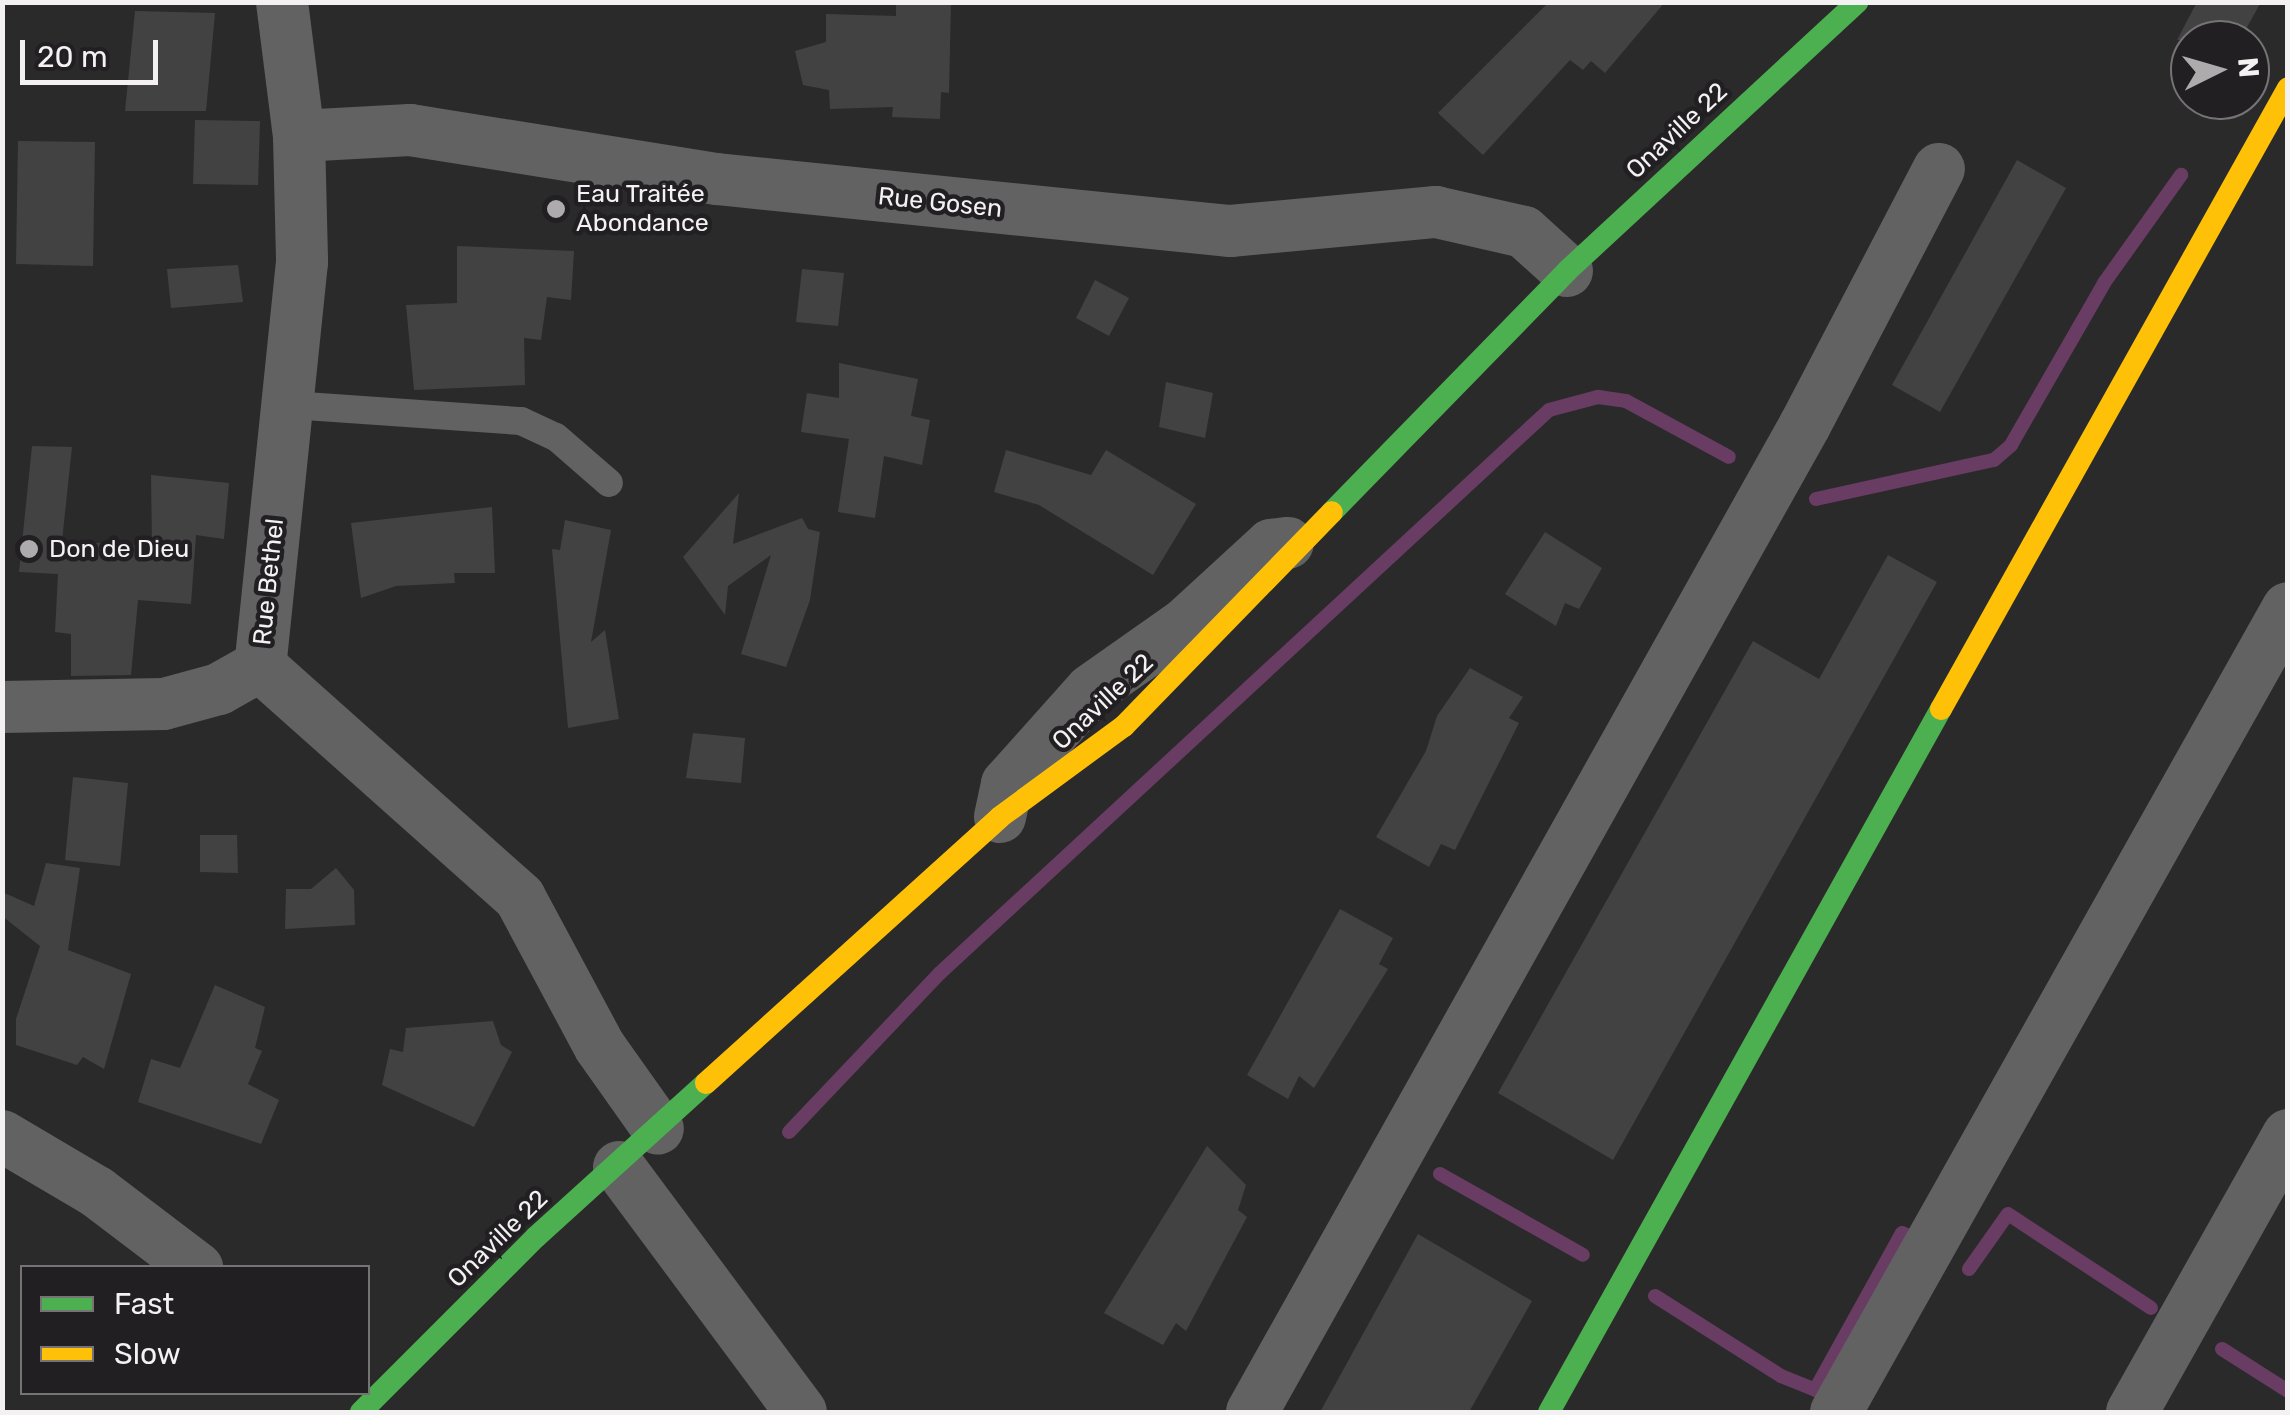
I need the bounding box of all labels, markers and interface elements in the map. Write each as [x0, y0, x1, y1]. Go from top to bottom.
scale bar [25, 20, 162, 82]
north arrow [2170, 20, 2270, 120]
text: 20 m [37, 39, 108, 75]
text: N [2231, 56, 2266, 79]
street label: Onaville 22 [1620, 77, 1734, 185]
place label: Eau Traitée Abondance [576, 180, 709, 239]
street label: Rue Gosen [876, 182, 1004, 224]
marker: Eau Traitée Abondance [545, 198, 567, 220]
street label: Rue Bethel [247, 517, 291, 647]
place label: Don de Dieu [49, 534, 189, 564]
marker: Don de Dieu [18, 538, 40, 560]
street label: Onaville 22 [1046, 648, 1160, 756]
street label: Onaville 22 [442, 1184, 554, 1294]
legend [20, 1265, 370, 1395]
text: Fast [114, 1286, 174, 1322]
text: Slow [114, 1336, 181, 1372]

